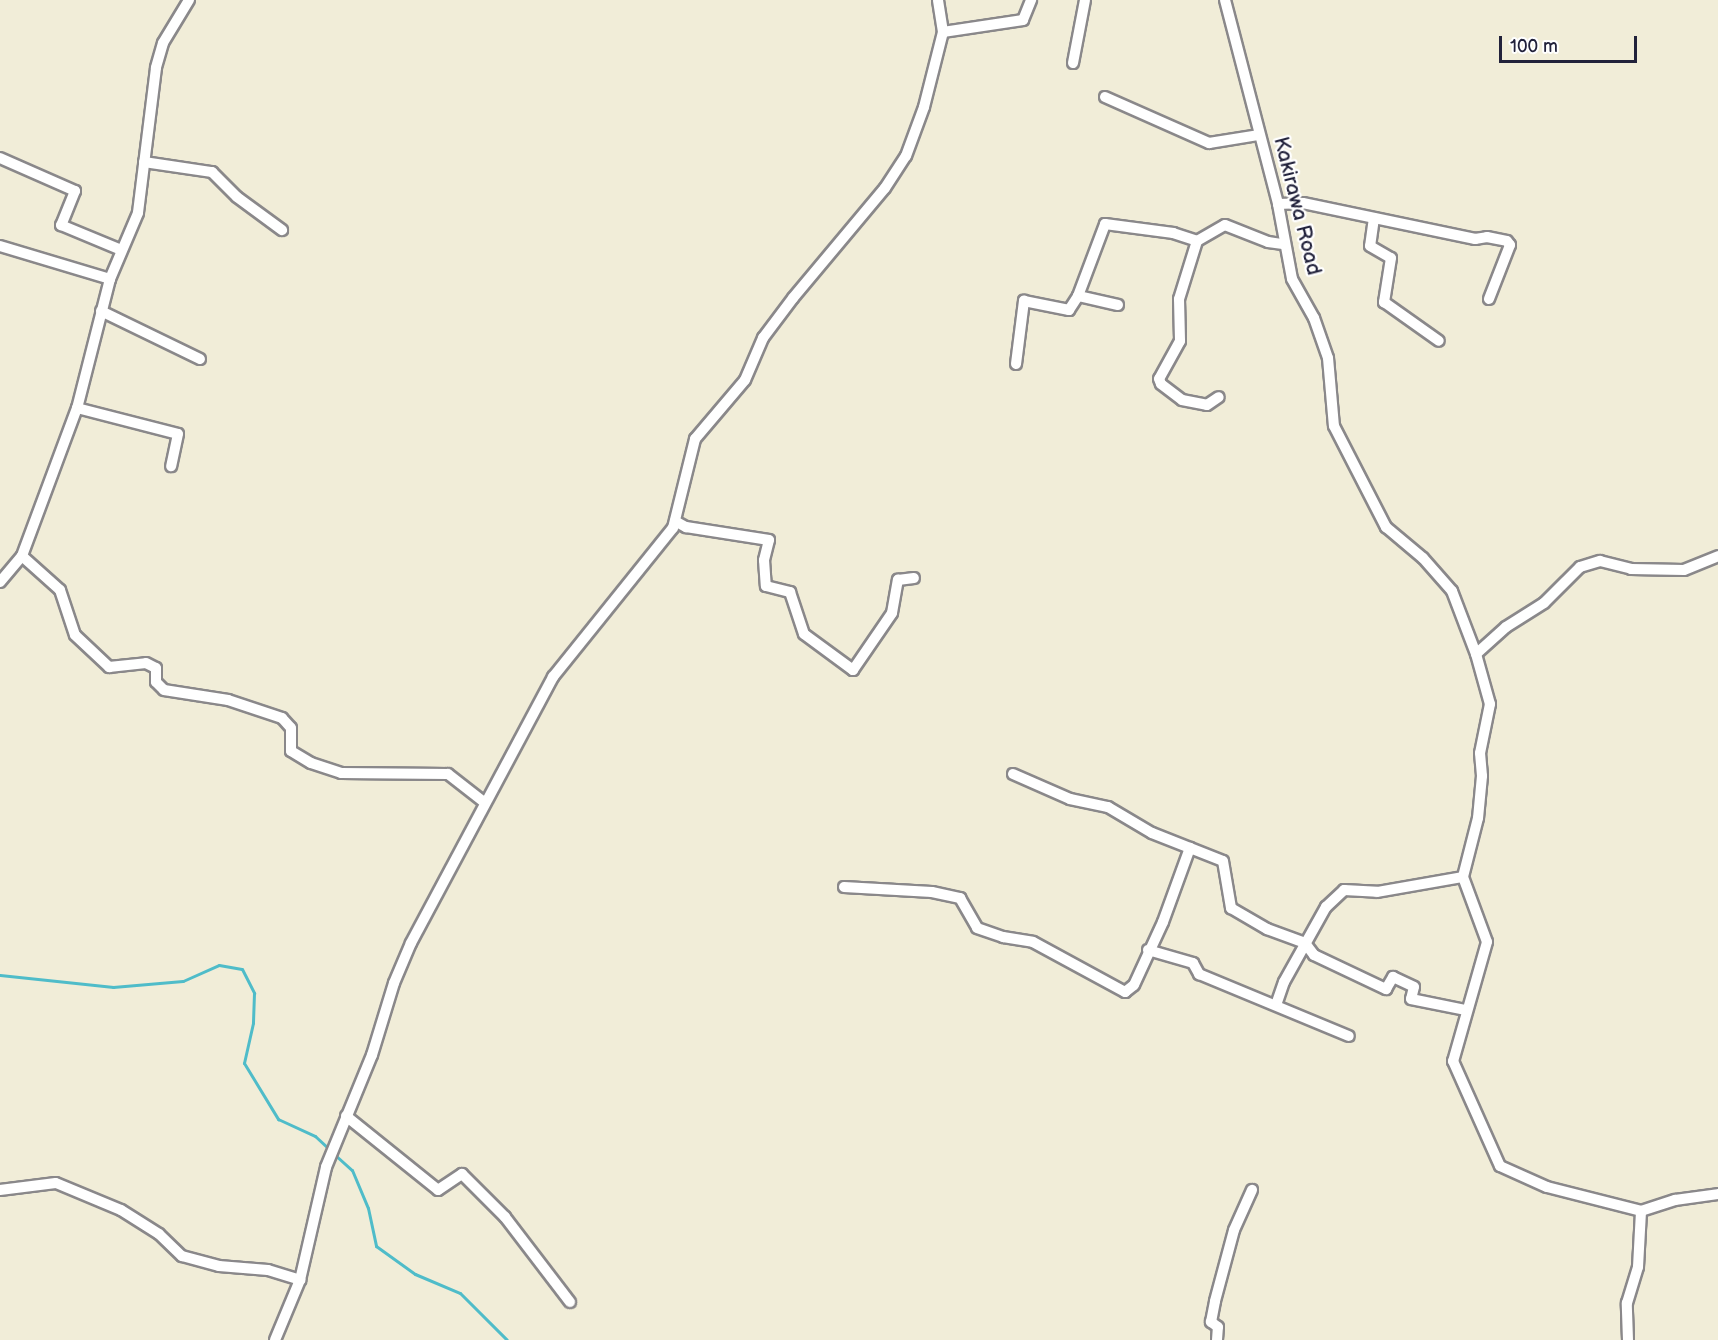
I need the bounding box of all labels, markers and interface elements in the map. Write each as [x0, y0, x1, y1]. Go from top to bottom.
scale bar [1502, 24, 1640, 62]
text: 100 m [1510, 36, 1558, 57]
street label: Kakirawa Road [1268, 134, 1326, 278]

